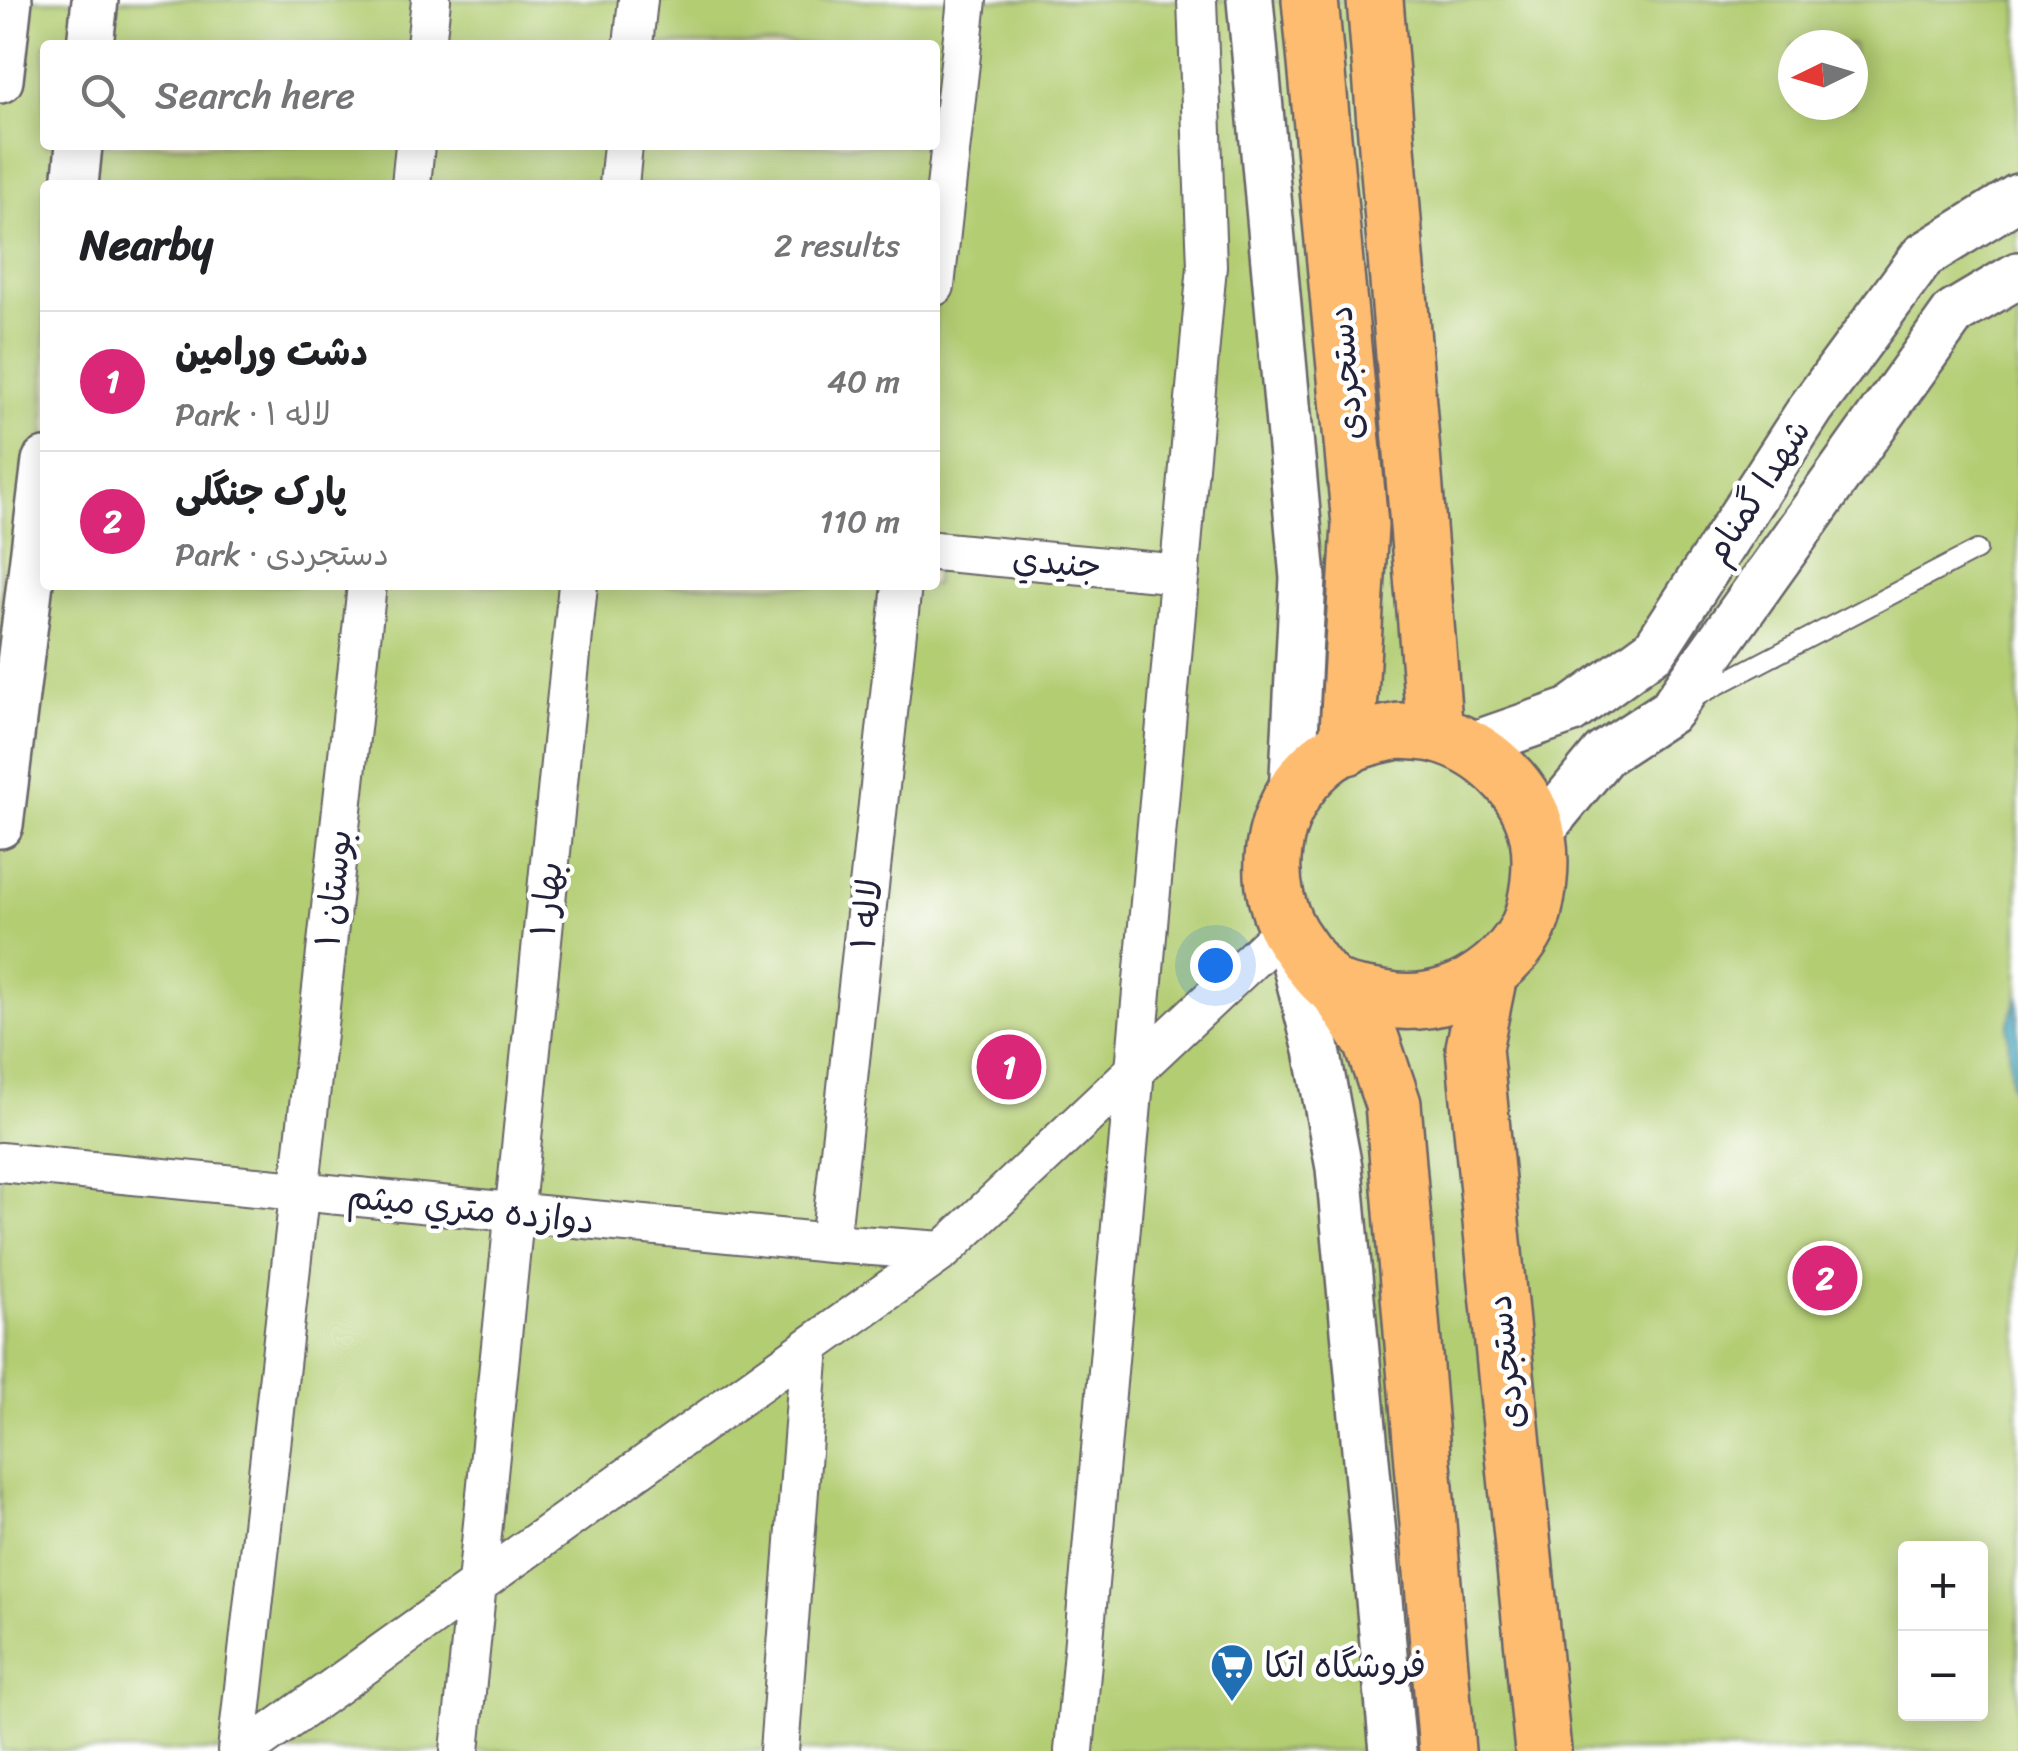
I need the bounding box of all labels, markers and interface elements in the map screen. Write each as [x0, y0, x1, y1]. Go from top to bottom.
north arrow [1778, 30, 1868, 120]
search box [40, 40, 940, 150]
text: Search here [155, 62, 355, 129]
icon: search [75, 68, 130, 123]
text: Nearby [80, 208, 213, 282]
text: 2 results [774, 217, 900, 274]
street label: دستجردی [1308, 303, 1382, 443]
text: دشت ورامین [175, 319, 368, 386]
text: 1 [106, 353, 119, 410]
text: 40 m [827, 353, 900, 410]
text: Park · لاله ۱ [175, 386, 331, 443]
street label: شهدا گمنام [1687, 406, 1827, 576]
text: پارک جنگلی [175, 459, 347, 526]
text: 2 [103, 493, 122, 550]
text: 110 m [819, 493, 900, 550]
text: Park · دستجردی [175, 526, 389, 583]
street label: جنيدي [1010, 527, 1104, 597]
street label: بوستان ۱ [296, 826, 370, 950]
street label: بهار ۱ [511, 858, 581, 940]
street label: لاله ۱ [831, 875, 901, 953]
your location [1190, 940, 1241, 991]
pin: 1 [976, 1030, 1042, 1104]
street label: دوازده متري میثم [344, 1164, 598, 1252]
pin: 2 [1792, 1240, 1858, 1316]
street label: دستجردی [1467, 1292, 1543, 1432]
map controls [1898, 1541, 1988, 1721]
button: + [1898, 1541, 1988, 1631]
button: − [1898, 1631, 1988, 1721]
place label: فروشگاه اتکا [1264, 1634, 1426, 1696]
supermarket icon: فروشگاه اتکا [1209, 1642, 1255, 1703]

